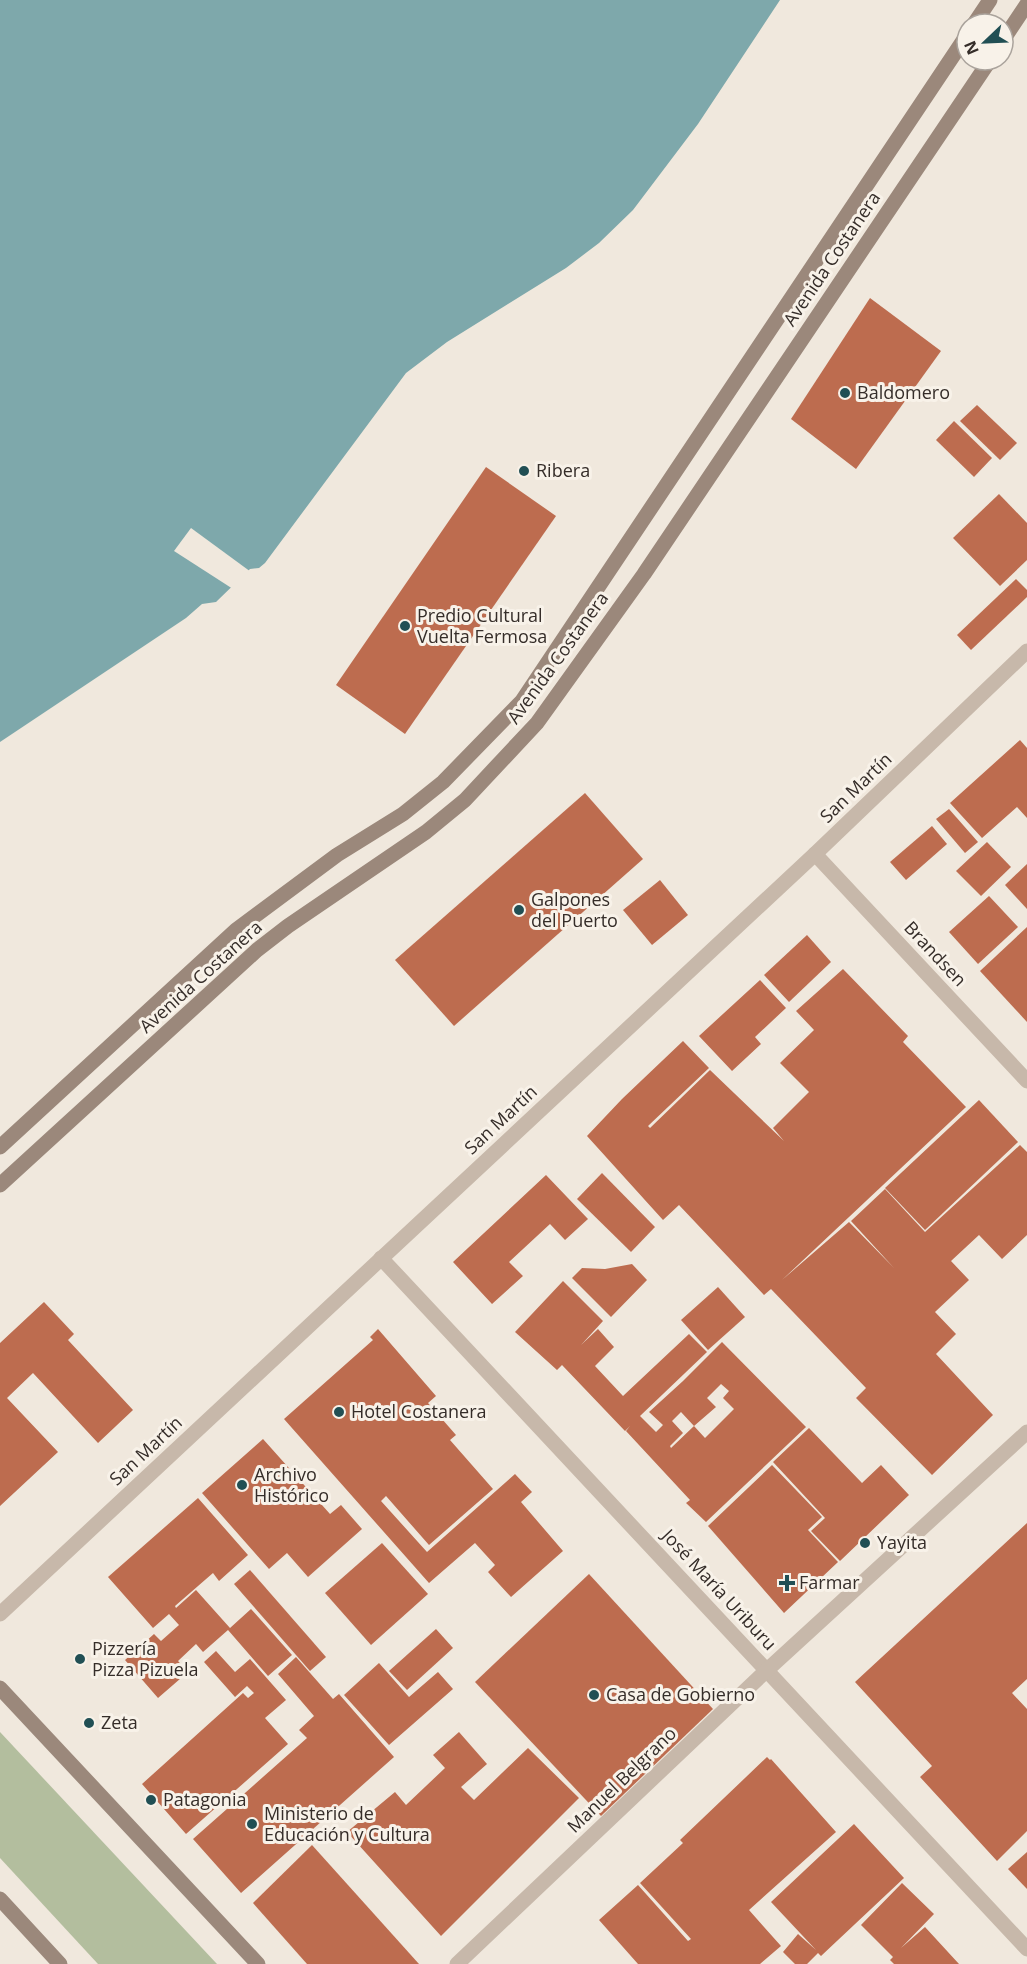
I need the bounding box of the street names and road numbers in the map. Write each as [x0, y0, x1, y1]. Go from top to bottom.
street label: Avenida Costanera [777, 186, 885, 330]
street label: Avenida Costanera [501, 587, 613, 728]
street label: San Martín [814, 747, 896, 828]
street label: Avenida Costanera [134, 915, 267, 1038]
street label: Brandsen [899, 916, 972, 991]
street label: San Martín [459, 1079, 542, 1159]
street label: San Martín [104, 1410, 187, 1490]
street label: José María Uriburu [656, 1522, 782, 1655]
street label: Manuel Belgrano [562, 1721, 681, 1838]

